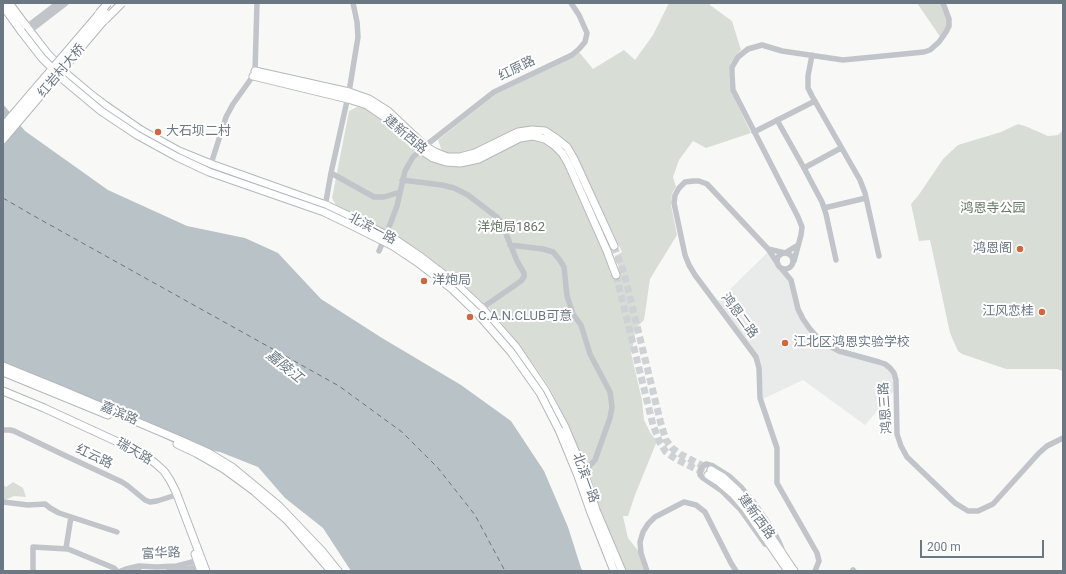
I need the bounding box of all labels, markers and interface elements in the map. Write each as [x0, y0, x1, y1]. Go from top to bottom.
street label: 红岩村大桥 [35, 41, 89, 101]
street label: 红原路 [496, 53, 538, 85]
street label: 建新西路 [380, 112, 430, 158]
place label: 大石坝二村 [166, 124, 231, 140]
marker: 大石坝二村 [153, 127, 163, 137]
park label: 鸿恩寺公园 [961, 201, 1025, 217]
street label: 北滨一路 [345, 210, 399, 248]
park label: 洋炮局1862 [477, 220, 545, 236]
place label: 鸿恩阁 [973, 241, 1012, 257]
marker: 鸿恩阁 [1015, 244, 1025, 254]
place label: 洋炮局 [432, 273, 471, 289]
marker: 洋炮局 [419, 276, 429, 286]
street label: 鸿恩二路 [717, 290, 761, 342]
place label: 江风恋桂 [982, 304, 1034, 320]
marker: 江风恋桂 [1037, 307, 1047, 317]
place label: C.A.N.CLUB可意 [478, 309, 572, 325]
marker: C.A.N.CLUB可意 [465, 312, 475, 322]
place label: 江北区鸿恩实验学校 [793, 335, 910, 351]
marker: 江北区鸿恩实验学校 [780, 338, 790, 348]
water label: 嘉陵江 [262, 347, 306, 387]
street label: 鸿恩三路 [876, 382, 896, 434]
street label: 嘉滨路 [98, 399, 140, 429]
street label: 瑞天路 [113, 435, 155, 469]
street label: 红云路 [73, 442, 115, 472]
street label: 北滨一路 [569, 451, 601, 505]
street label: 建新西路 [734, 491, 778, 543]
scale bar [922, 532, 1046, 558]
text: 200 m [927, 540, 961, 554]
street label: 富华路 [141, 545, 181, 563]

